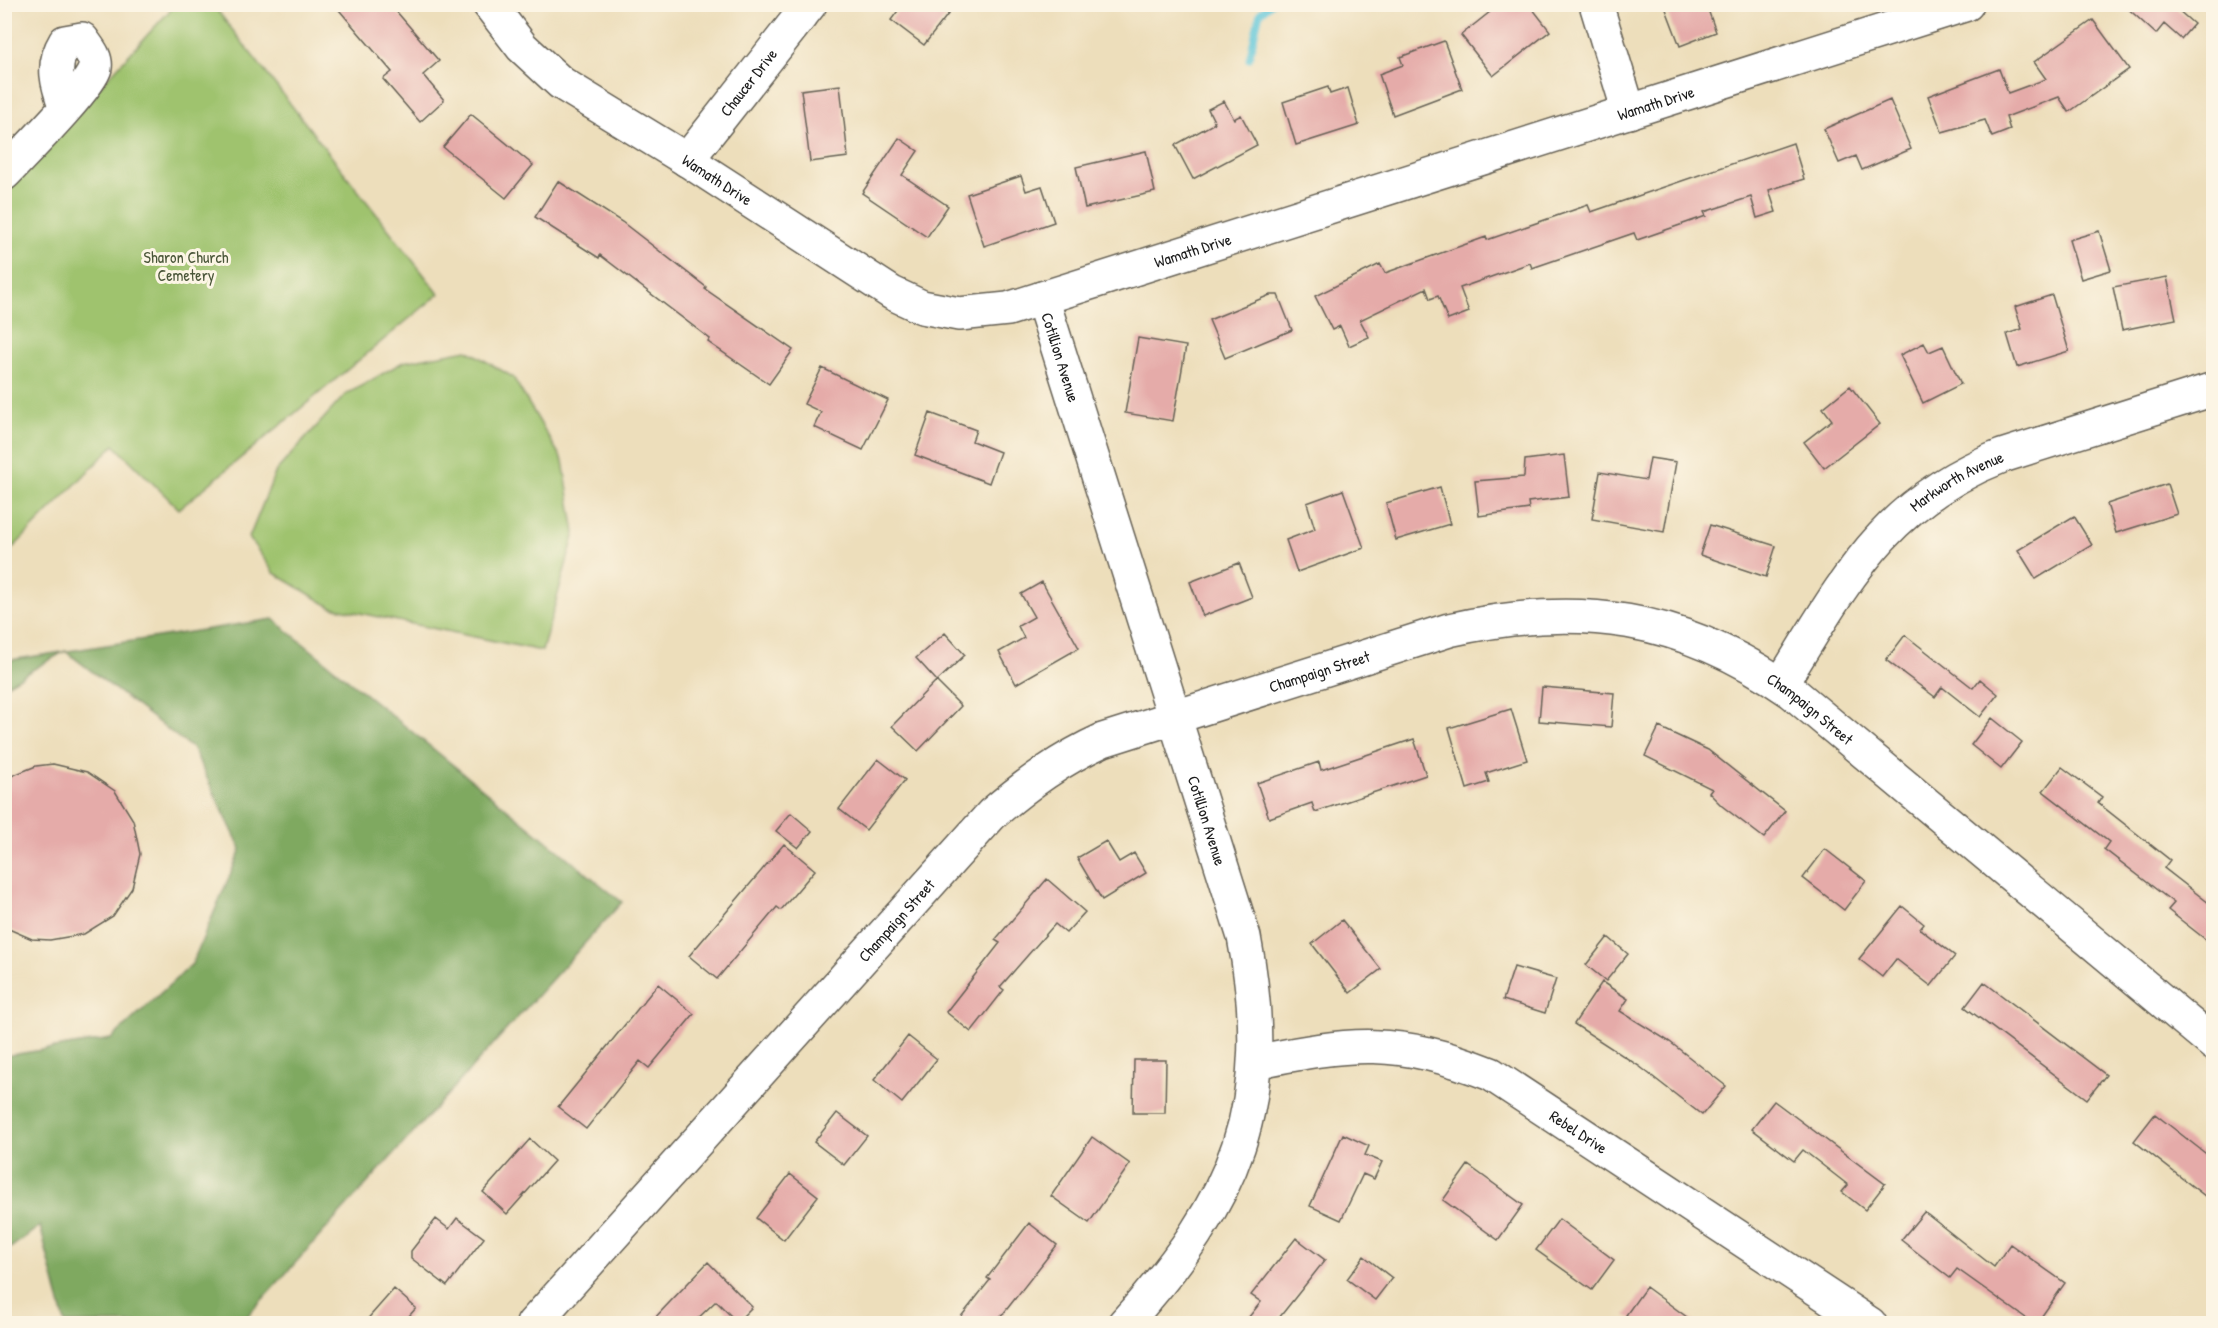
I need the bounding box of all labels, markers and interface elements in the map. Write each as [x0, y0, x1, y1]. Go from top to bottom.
street label: Chaucer Drive [715, 43, 782, 121]
street label: Wamath Drive [1615, 80, 1697, 126]
street label: Wamath Drive [678, 149, 757, 211]
street label: Wamath Drive [1151, 228, 1234, 273]
park label: Sharon Church Cemetery [144, 246, 229, 286]
street label: Cotillion Avenue [1036, 310, 1085, 405]
street label: Markworth Avenue [1905, 445, 2007, 517]
street label: Champaign Street [1266, 645, 1373, 698]
street label: Champaign Street [1763, 667, 1858, 750]
street label: Cotillion Avenue [1183, 773, 1232, 869]
street label: Champaign Street [853, 874, 940, 967]
street label: Rebel Drive [1546, 1105, 1612, 1159]

